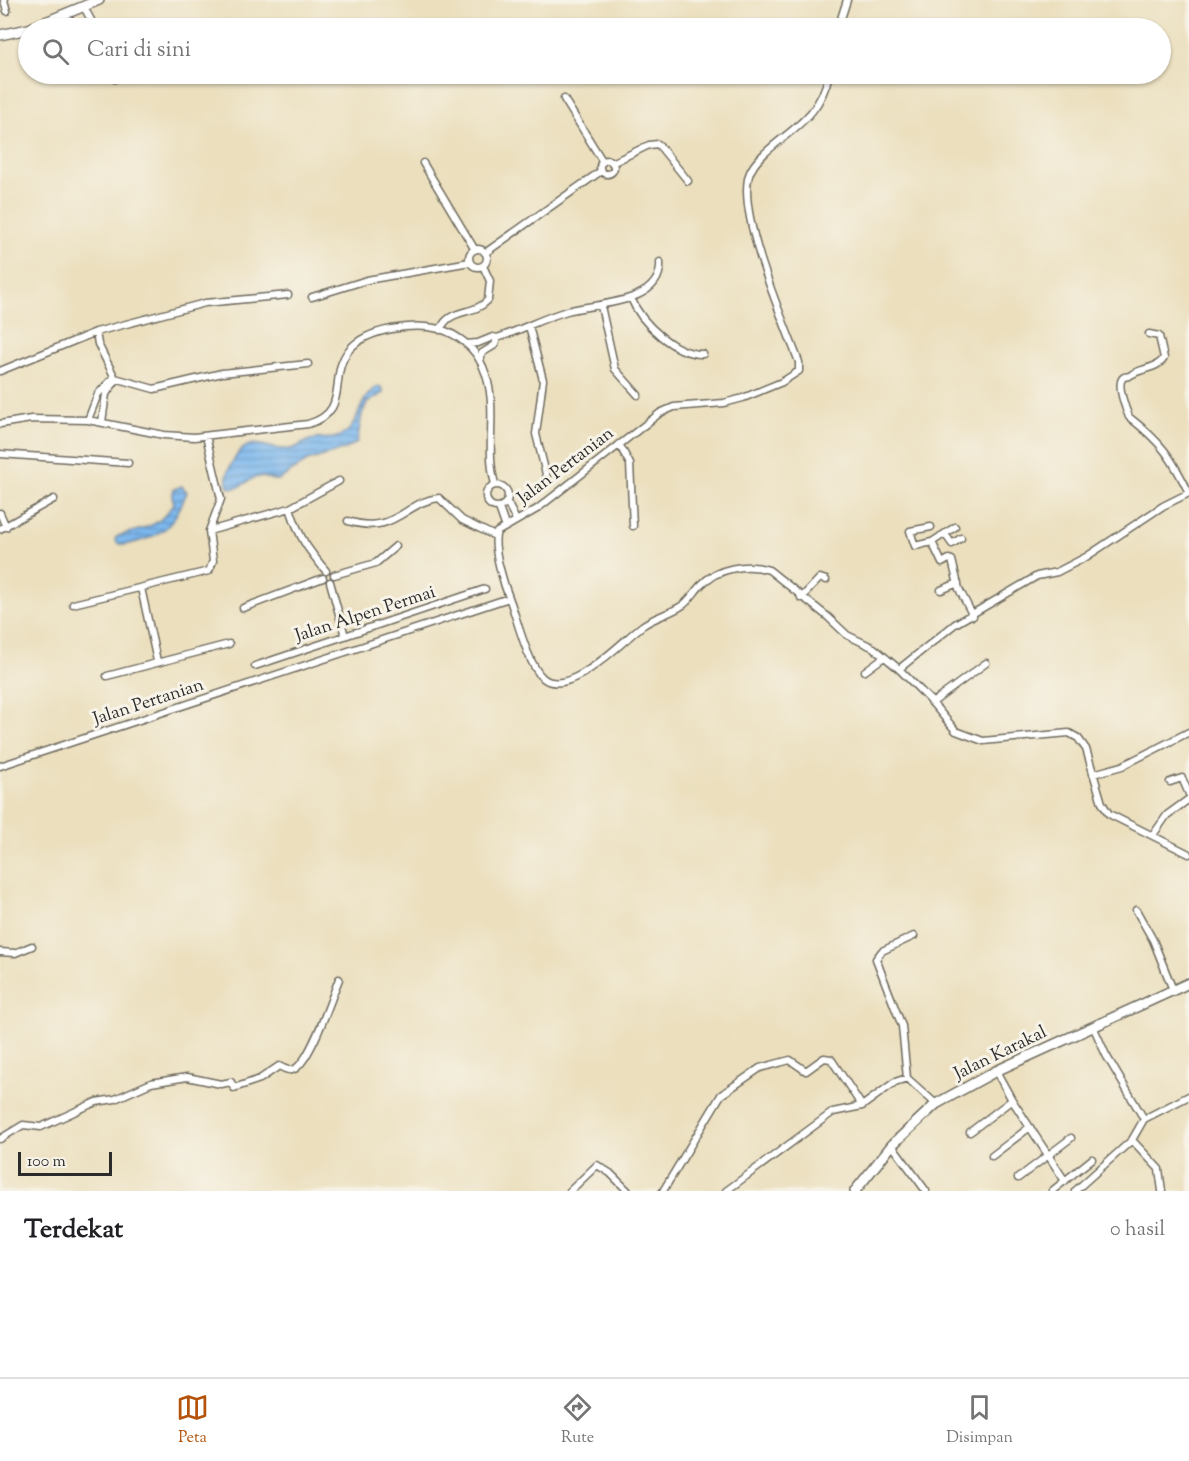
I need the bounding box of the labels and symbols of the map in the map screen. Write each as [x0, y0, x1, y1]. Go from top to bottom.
street label: Jalan Pertanian [512, 421, 620, 512]
street label: Jalan Alpen Permai [291, 580, 439, 650]
street label: Jalan Pertanian [89, 673, 208, 733]
street label: Jalan Karakal [949, 1020, 1052, 1088]
scale bar [18, 1149, 112, 1176]

